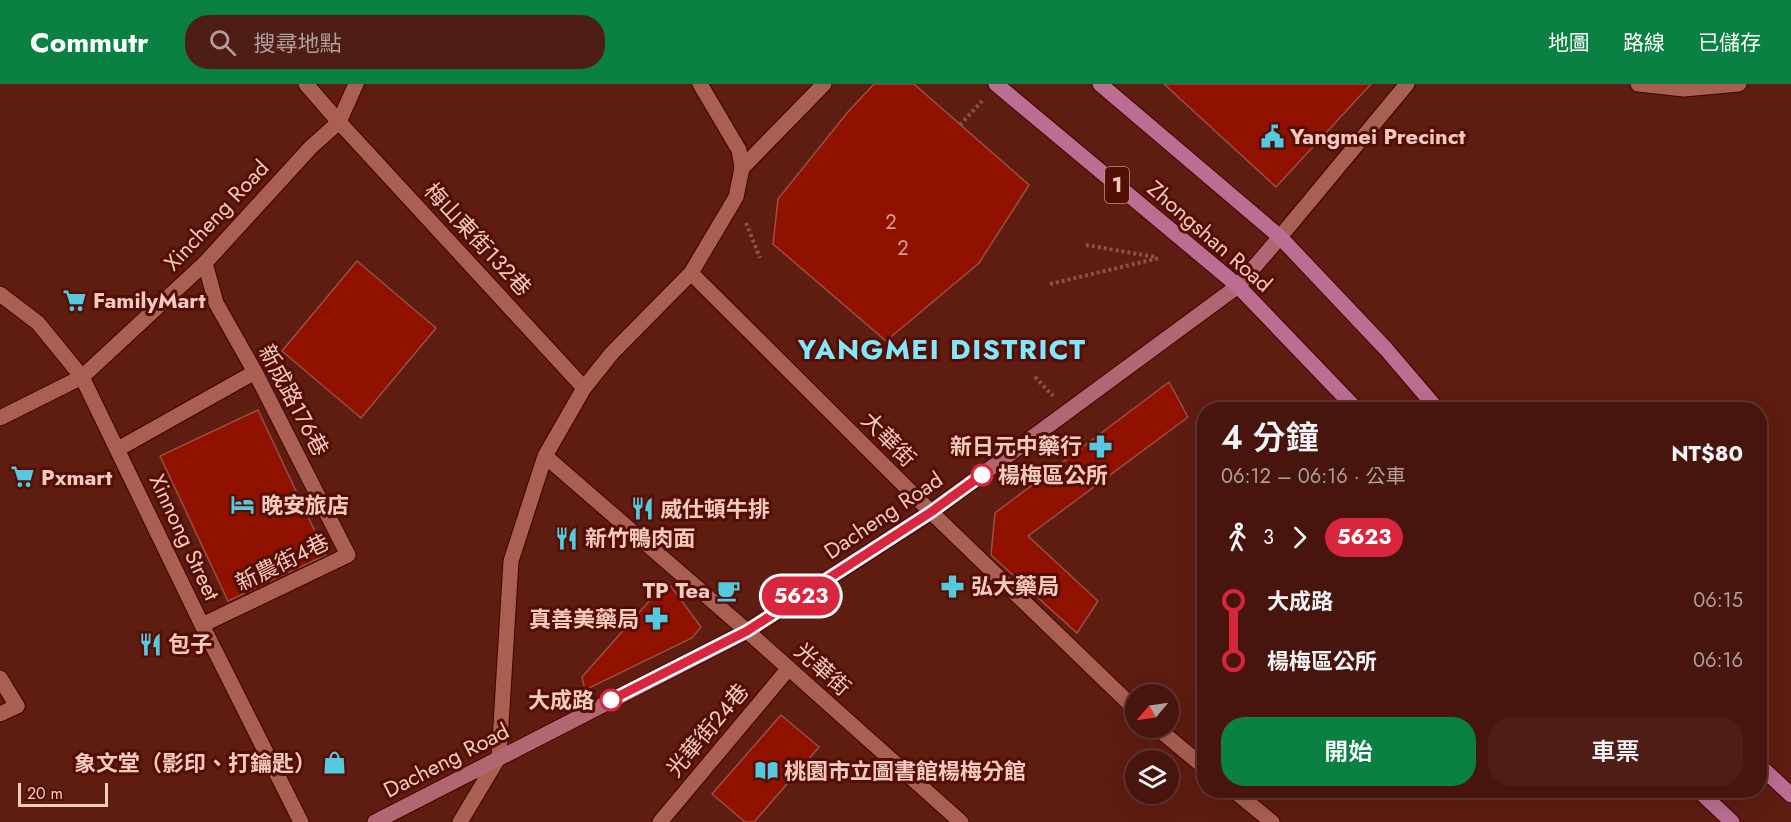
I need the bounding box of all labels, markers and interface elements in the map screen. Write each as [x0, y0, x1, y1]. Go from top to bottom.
search box [185, 15, 605, 69]
text: Commutr [30, 22, 149, 63]
icon: search [206, 26, 239, 59]
text: 搜尋地點 [254, 27, 342, 59]
text: 地圖 [1548, 28, 1590, 58]
text: 路線 [1623, 28, 1665, 58]
text: 已儲存 [1698, 28, 1761, 58]
place label: Yangmei Precinct [1289, 120, 1466, 152]
public building icon: Yangmei Precinct [1259, 123, 1285, 149]
street label: Xincheng Road [156, 153, 276, 277]
road number: 1 [1105, 167, 1129, 203]
street label: Zhongshan Road [1141, 173, 1279, 299]
street label: 梅山東街132巷 [417, 175, 539, 303]
house number: 2 [885, 208, 897, 237]
house number: 2 [897, 234, 909, 263]
place label: FamilyMart [93, 284, 205, 316]
supermarket icon: FamilyMart [62, 287, 88, 313]
district label: YANGMEI DISTRICT [797, 329, 1086, 370]
street label: 新成路176巷 [251, 339, 337, 461]
street label: 大華街 [854, 404, 924, 474]
text: 4 分鐘 [1221, 414, 1319, 461]
place label: 新日元中藥行 [950, 430, 1082, 462]
pharmacy icon: 新日元中藥行 [1087, 433, 1113, 459]
text: NT$80 [1671, 437, 1743, 469]
place label: 楊梅區公所 [998, 459, 1108, 491]
place label: Pxmart [41, 461, 112, 493]
text: 06:12 – 06:16 · 公車 [1221, 462, 1406, 491]
street label: Dacheng Road [817, 463, 949, 567]
supermarket icon: Pxmart [10, 464, 36, 490]
marker: 楊梅區公所 [971, 464, 993, 486]
street label: Xinnong Street [142, 469, 229, 606]
place label: 晚安旅店 [261, 489, 349, 521]
hotel icon: 晚安旅店 [230, 492, 256, 518]
place label: 威仕頓牛排 [660, 493, 770, 525]
restaurant icon: 威仕頓牛排 [629, 496, 655, 522]
icon: walk [1221, 521, 1254, 554]
icon: forward [1283, 521, 1316, 554]
place label: 新竹鴨肉面 [585, 522, 695, 554]
text: 5623 [1337, 522, 1391, 552]
text: 3 [1263, 523, 1274, 552]
restaurant icon: 新竹鴨肉面 [554, 525, 580, 551]
street label: 新農街4巷 [230, 526, 334, 598]
place label: 弘大藥局 [971, 570, 1059, 602]
pharmacy icon: 弘大藥局 [940, 573, 966, 599]
place label: TP Tea [643, 574, 710, 606]
line badge: 5623 [759, 576, 843, 616]
cafe icon: TP Tea [715, 577, 741, 603]
text: 5623 [774, 581, 828, 611]
text: 大成路 [1267, 585, 1333, 617]
text: 06:15 [1693, 586, 1743, 615]
place label: 真善美藥局 [529, 603, 639, 635]
pharmacy icon: 真善美藥局 [644, 606, 670, 632]
place label: 包子 [168, 628, 212, 660]
restaurant icon: 包子 [137, 631, 163, 657]
street label: 光華街 [788, 635, 858, 703]
text: 楊梅區公所 [1267, 645, 1377, 677]
text: 06:16 [1693, 646, 1743, 675]
street label: 光華街24巷 [658, 676, 756, 784]
place label: 大成路 [528, 684, 594, 716]
north arrow [1125, 684, 1179, 738]
map controls [1125, 684, 1179, 804]
marker: 大成路 [600, 689, 622, 711]
street label: Dacheng Road [378, 715, 514, 805]
button: 開始 [1221, 717, 1476, 786]
button: 車票 [1488, 717, 1743, 786]
place label: 象文堂（影印、打鑰匙） [74, 747, 316, 779]
shop icon: 象文堂（影印、打鑰匙） [321, 750, 347, 776]
button: layers [1125, 750, 1179, 804]
place label: 桃園市立圖書館楊梅分館 [784, 755, 1026, 787]
library icon: 桃園市立圖書館楊梅分館 [753, 758, 779, 784]
scale bar [18, 780, 108, 808]
text: 20 m [27, 782, 63, 805]

